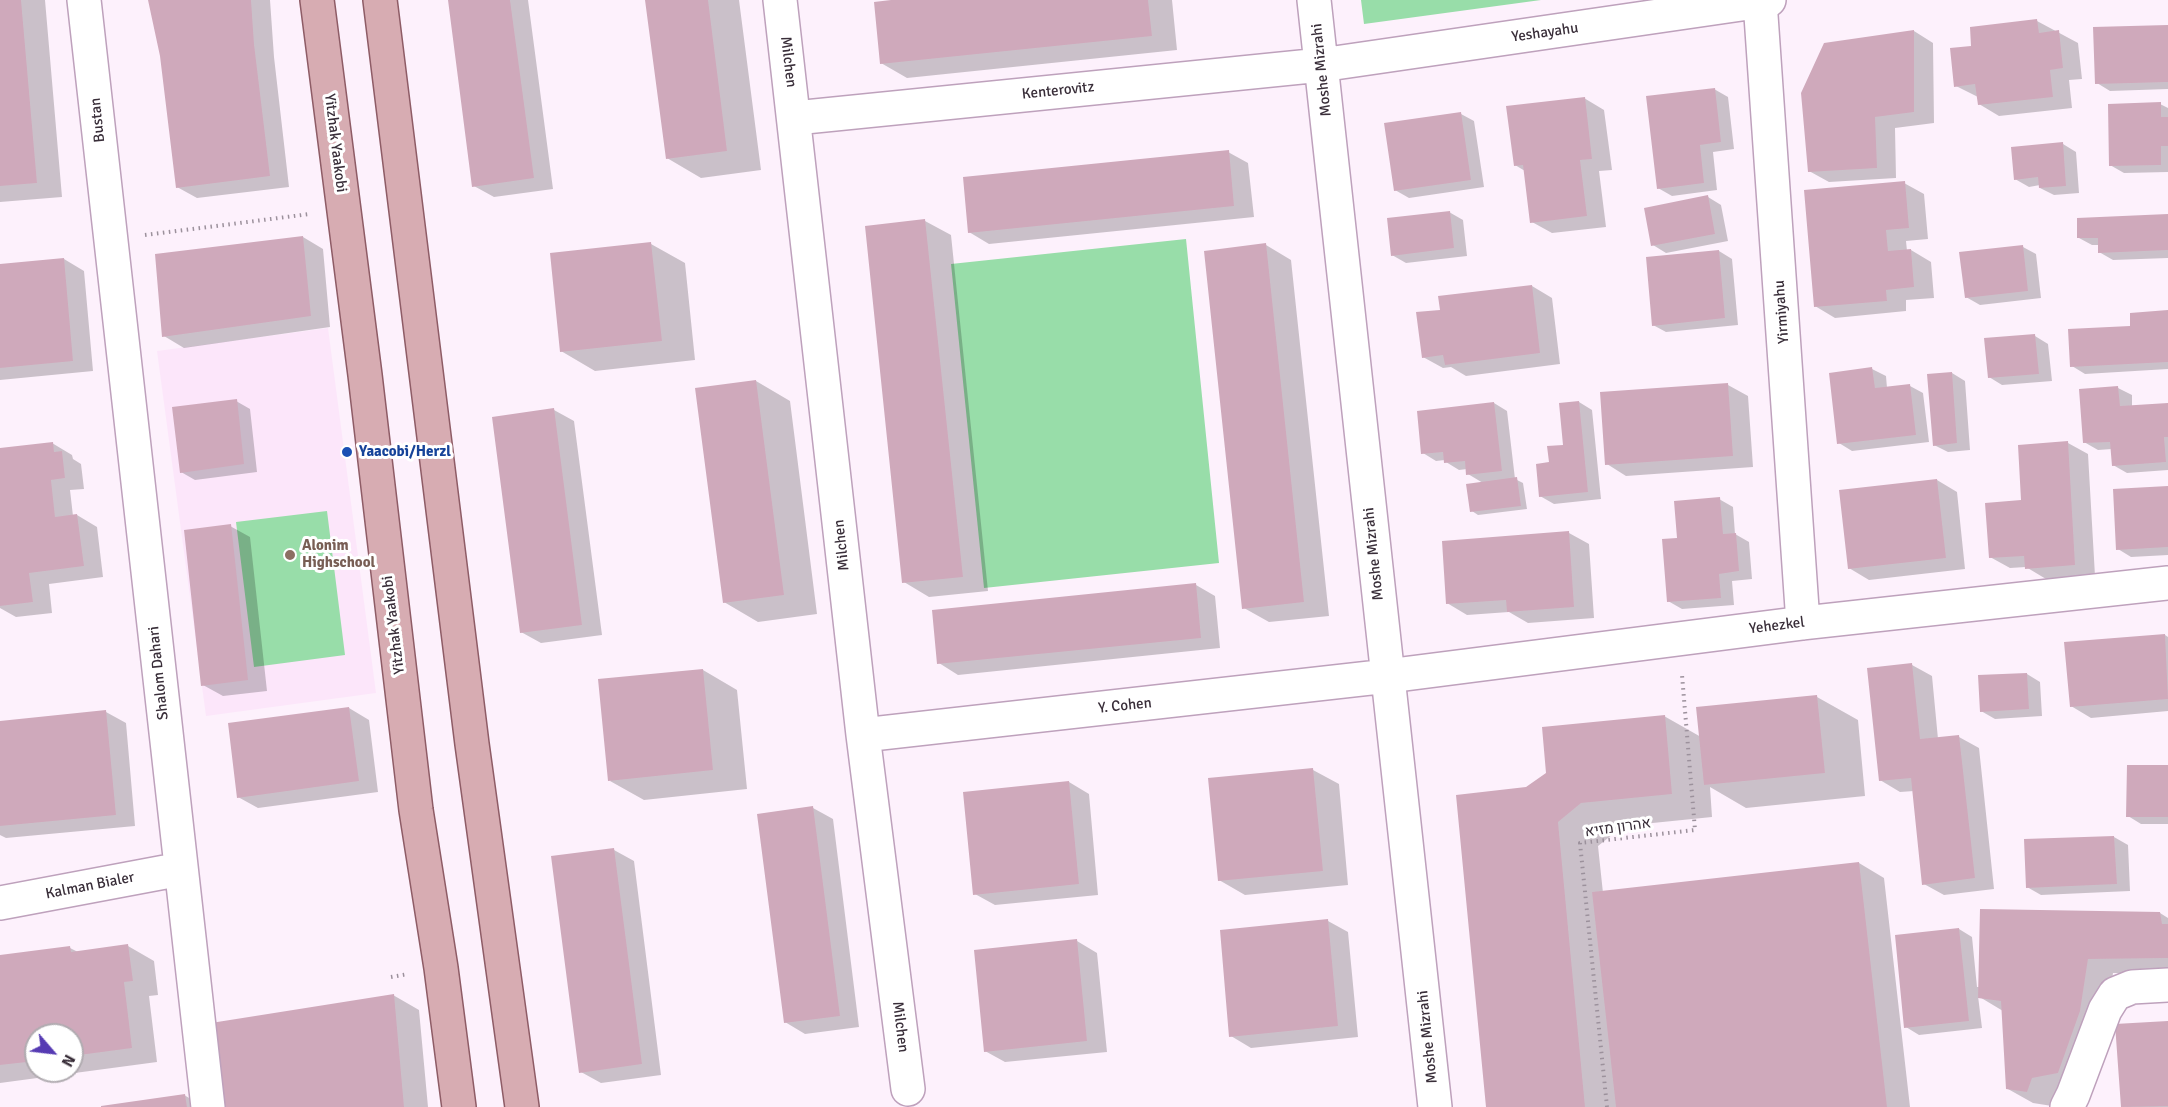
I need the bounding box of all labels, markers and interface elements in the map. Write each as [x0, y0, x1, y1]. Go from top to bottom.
street label: Yeshayahu [1511, 19, 1579, 47]
street label: Moshe Mizrahi [1308, 23, 1336, 117]
street label: Milchen [776, 35, 800, 89]
street label: Kenterovitz [1021, 78, 1095, 104]
street label: Yitzhak Yaakobi [320, 93, 350, 193]
street label: Bustan [87, 97, 109, 143]
street label: Yirmiyahu [1771, 280, 1793, 344]
place label: Yaacobi/Herzl [359, 443, 451, 461]
marker: Yaacobi/Herzl [340, 445, 354, 459]
street label: Moshe Mizrahi [1360, 507, 1388, 601]
street label: Milchen [830, 519, 854, 571]
place label: Alonim Highschool [302, 537, 375, 572]
marker: Alonim Highschool [283, 548, 297, 562]
street label: Yitzhak Yaakobi [379, 575, 409, 675]
street label: Yehezkel [1748, 614, 1806, 638]
street label: Shalom Dahari [145, 625, 173, 721]
street label: Y. Cohen [1097, 694, 1153, 718]
street label: אהרון מזיא [1584, 814, 1652, 842]
street label: Kalman Bialer [44, 869, 136, 903]
street label: Moshe Mizrahi [1414, 990, 1442, 1084]
street label: Milchen [888, 1000, 912, 1054]
north arrow [24, 1023, 84, 1083]
text: N [57, 1051, 80, 1070]

